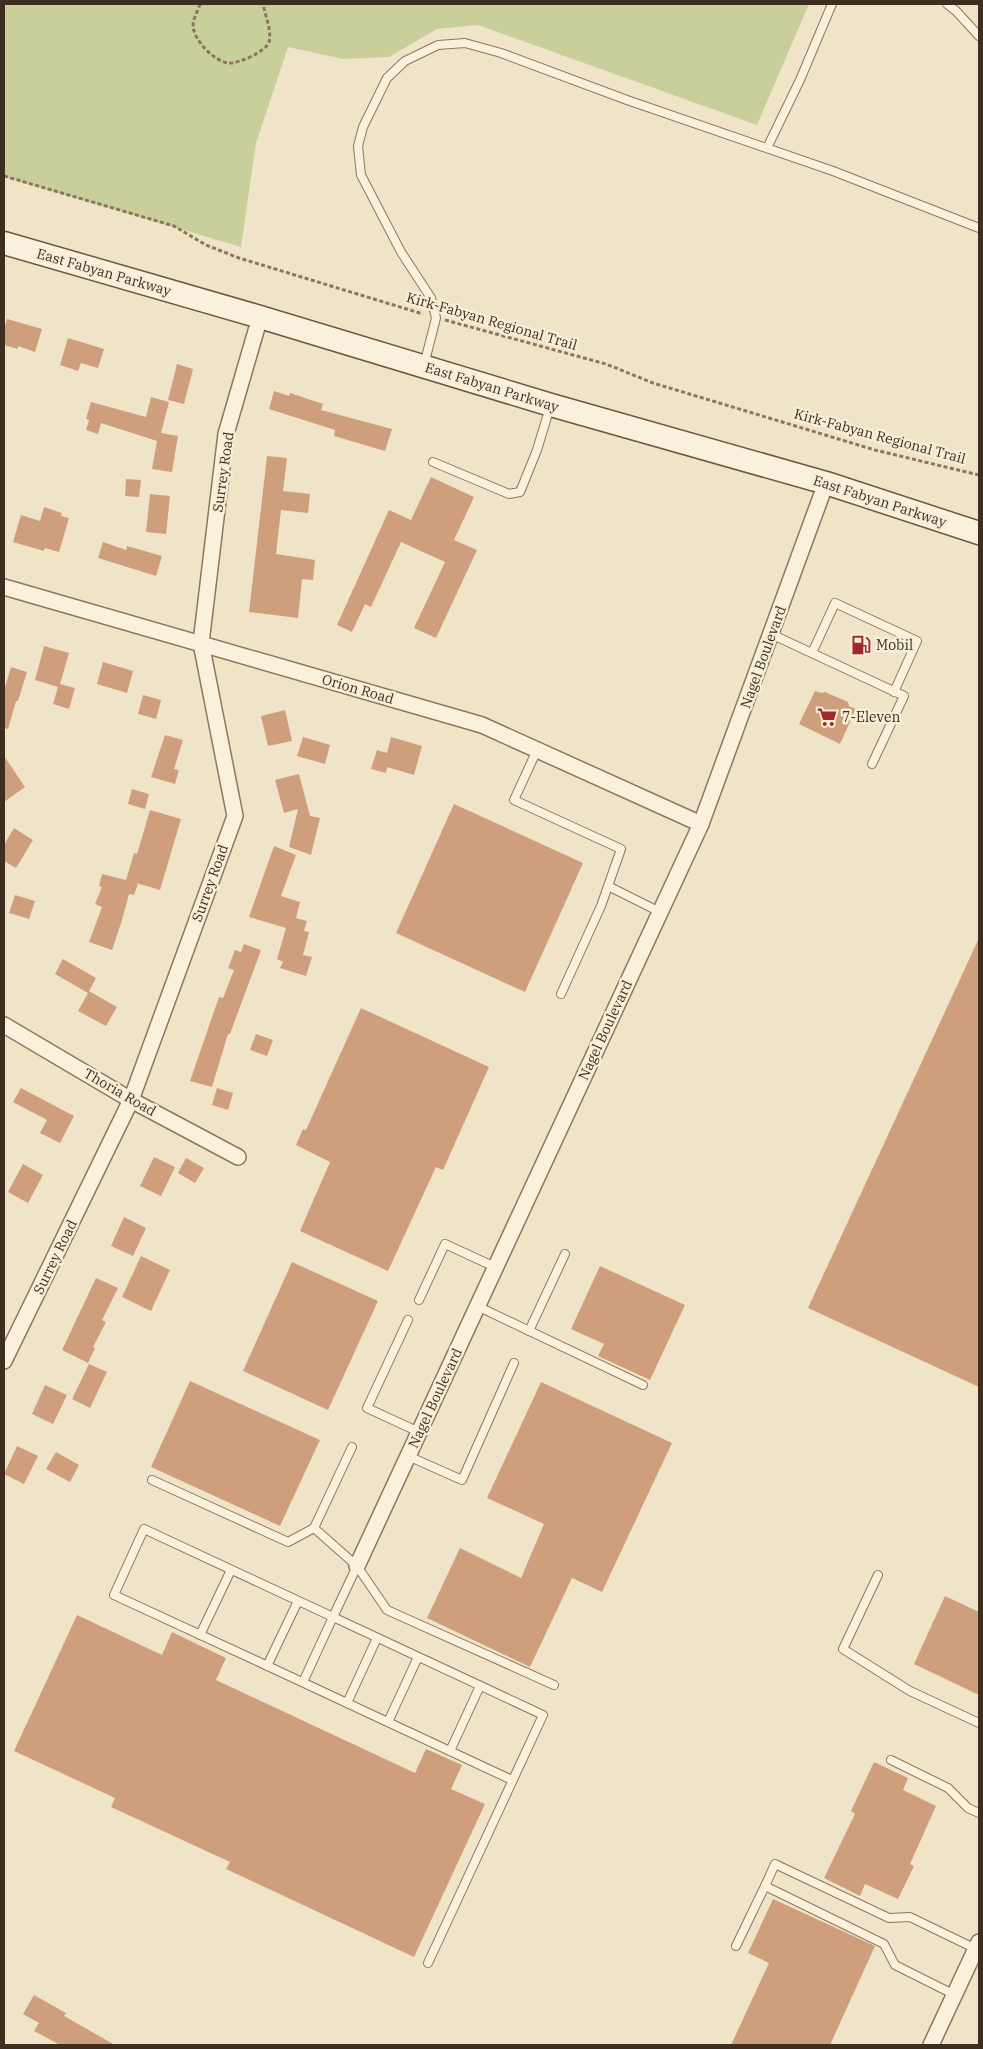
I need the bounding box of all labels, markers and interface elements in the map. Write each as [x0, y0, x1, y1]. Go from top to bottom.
street label: East Fabyan Parkway [35, 244, 174, 300]
street label: Kirk-Fabyan Regional Trail [404, 288, 580, 354]
street label: East Fabyan Parkway [423, 358, 562, 416]
street label: Kirk-Fabyan Regional Trail [792, 404, 968, 468]
street label: Surrey Road [208, 430, 238, 513]
street label: East Fabyan Parkway [811, 471, 949, 531]
street label: Nagel Boulevard [736, 603, 790, 711]
fuel station icon: Mobil [850, 634, 872, 656]
place label: Mobil [876, 636, 913, 654]
street label: Orion Road [320, 670, 397, 708]
supermarket icon: 7-Eleven [816, 706, 838, 728]
place label: 7-Eleven [842, 708, 900, 726]
street label: Surrey Road [188, 841, 232, 924]
street label: Nagel Boulevard [574, 977, 636, 1083]
street label: Thoria Road [81, 1064, 160, 1120]
street label: Surrey Road [29, 1216, 81, 1297]
street label: Nagel Boulevard [404, 1345, 466, 1451]

